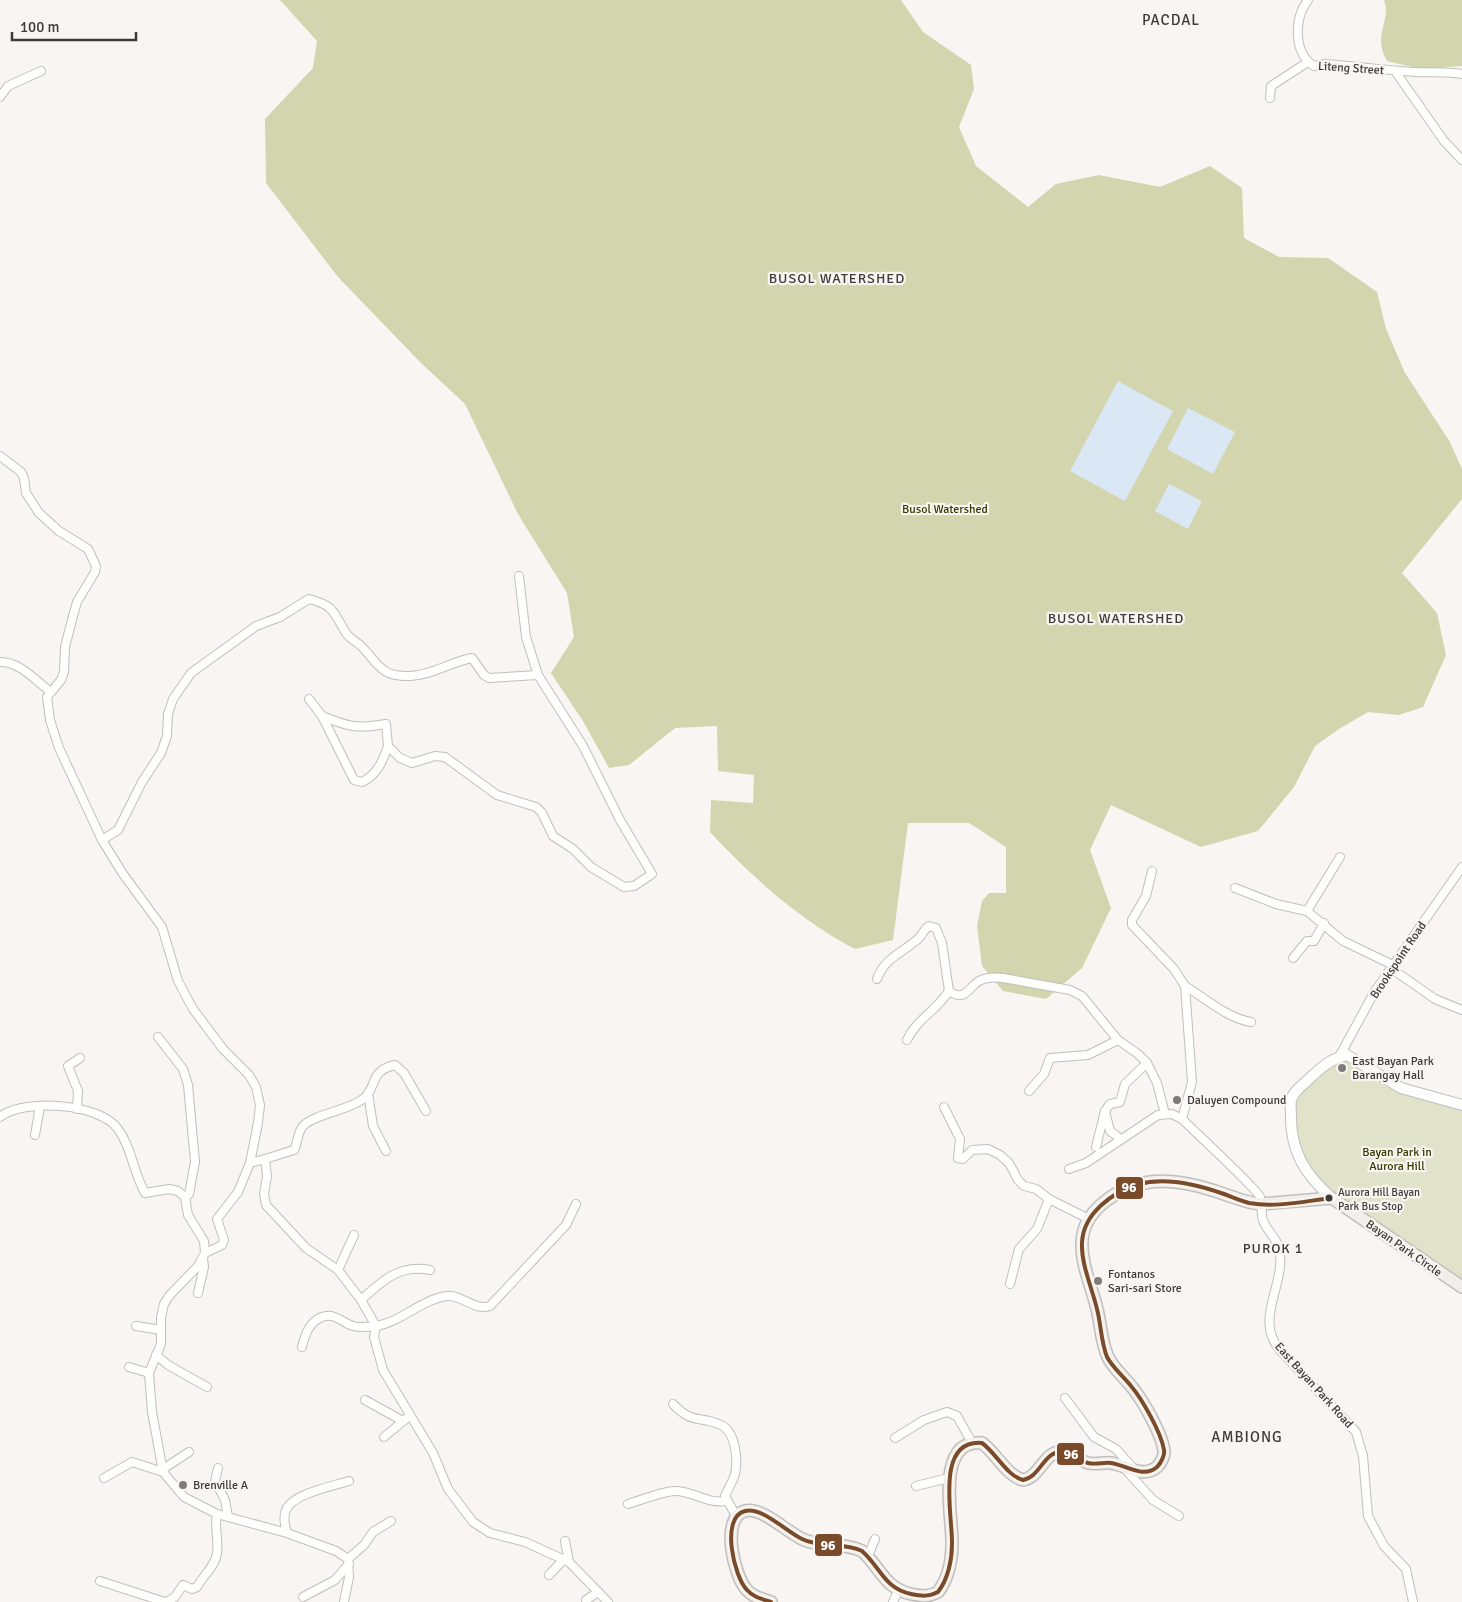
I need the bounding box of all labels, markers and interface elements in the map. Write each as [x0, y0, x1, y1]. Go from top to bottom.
scale bar [12, 10, 136, 42]
district label: PACDAL [1142, 11, 1200, 29]
text: 100 m [20, 18, 60, 36]
street label: Liteng Street [1317, 59, 1384, 78]
district label: BUSOL WATERSHED [769, 270, 905, 287]
park label: Busol Watershed [902, 502, 988, 517]
district label: BUSOL WATERSHED [1048, 610, 1184, 627]
street label: Brookspoint Road [1367, 919, 1430, 1002]
place label: East Bayan Park Barangay Hall [1352, 1054, 1434, 1083]
marker: East Bayan Park Barangay Hall [1336, 1062, 1348, 1074]
place label: Daluyen Compound [1187, 1093, 1286, 1108]
marker: Daluyen Compound [1171, 1094, 1183, 1106]
park label: Bayan Park in Aurora Hill [1362, 1145, 1432, 1174]
line badge: 96 [1115, 1176, 1144, 1200]
text: 96 [1121, 1179, 1137, 1196]
place label: Aurora Hill Bayan Park Bus Stop [1338, 1186, 1420, 1213]
marker: Aurora Hill Bayan Park Bus Stop [1324, 1193, 1334, 1203]
street label: Bayan Park Circle [1363, 1217, 1445, 1280]
district label: PUROK 1 [1243, 1240, 1303, 1257]
place label: Fontanos Sari-sari Store [1108, 1267, 1182, 1296]
marker: Fontanos Sari-sari Store [1092, 1275, 1104, 1287]
street label: East Bayan Park Road [1271, 1339, 1356, 1431]
district label: AMBIONG [1211, 1428, 1283, 1446]
line badge: 96 [1056, 1442, 1085, 1466]
text: 96 [1063, 1446, 1079, 1463]
place label: Brenville A [193, 1478, 249, 1493]
marker: Brenville A [177, 1479, 189, 1491]
line badge: 96 [814, 1533, 843, 1557]
text: 96 [820, 1537, 836, 1554]

